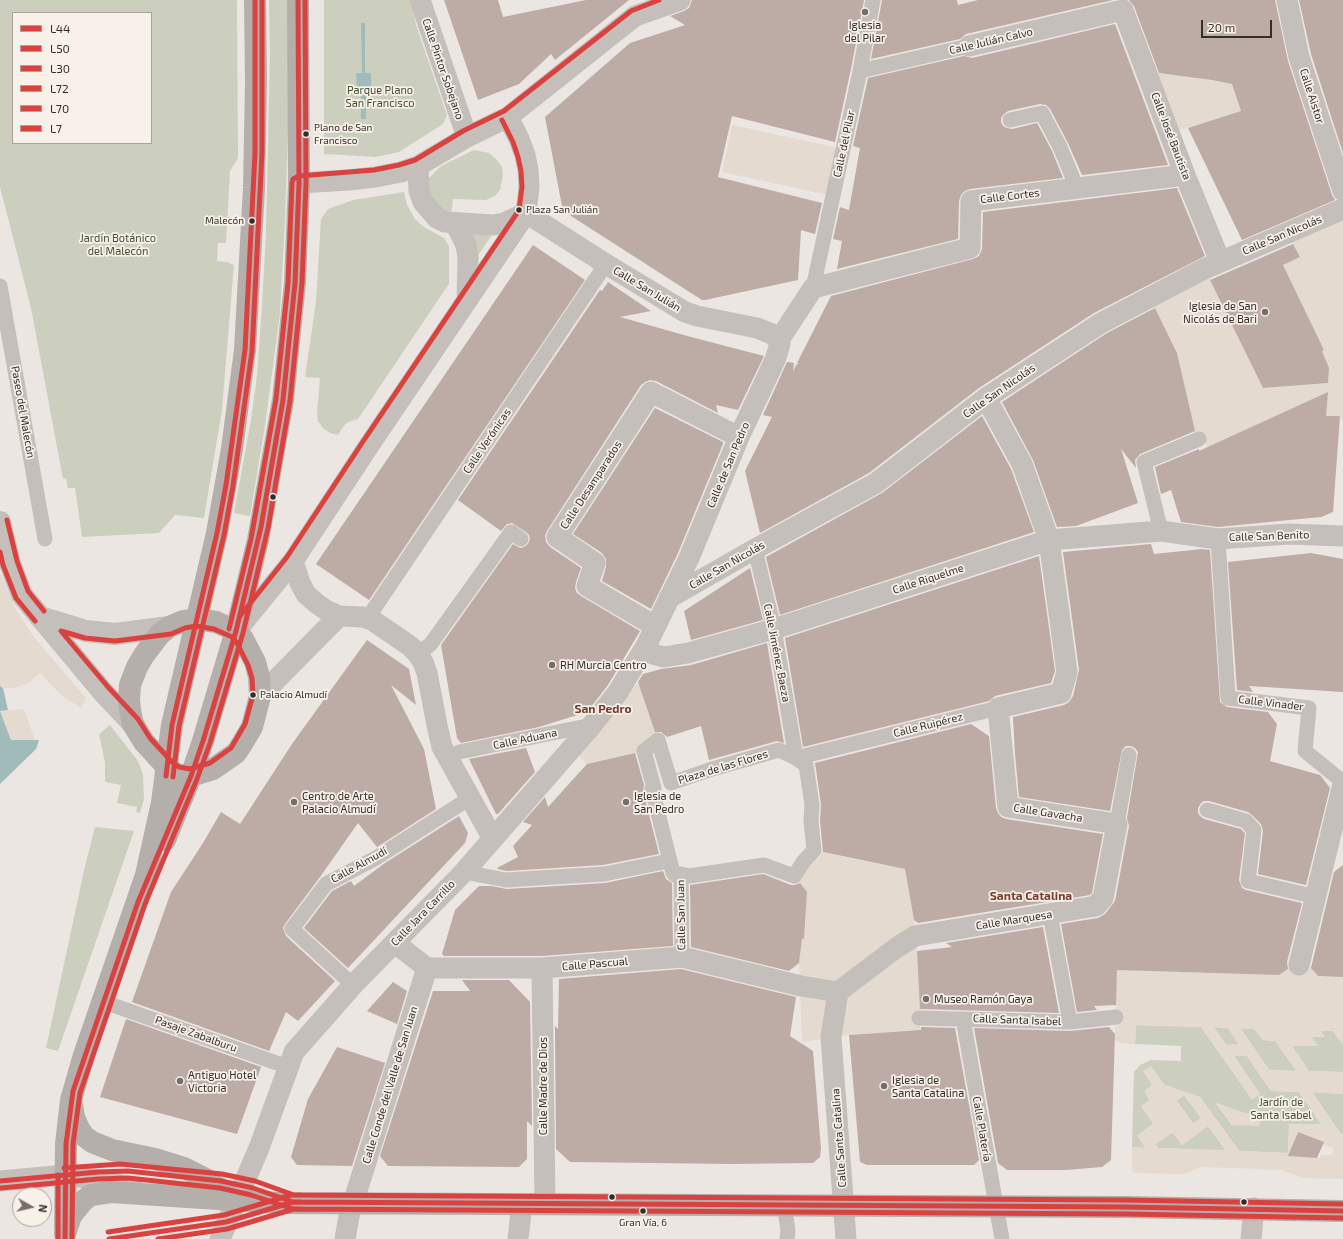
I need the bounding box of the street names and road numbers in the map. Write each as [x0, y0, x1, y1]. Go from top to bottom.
street label: Calle Pintor Sobejano [419, 17, 467, 121]
street label: Calle Julián Calvo [948, 25, 1034, 57]
street label: Calle Aistor [1297, 67, 1327, 125]
street label: Calle José Bautista [1148, 90, 1194, 182]
street label: Calle del Pilar [830, 109, 858, 179]
street label: Calle Cortes [980, 186, 1040, 206]
street label: Calle San Nicolás [1240, 212, 1324, 258]
street label: Calle San Julián [611, 264, 683, 314]
street label: Calle San Nicolás [960, 361, 1038, 421]
street label: Paseo del Malecón [8, 365, 38, 459]
street label: Calle Verónicas [460, 406, 514, 476]
street label: Calle de San Pedro [704, 420, 752, 510]
street label: Calle Desamparados [558, 438, 624, 532]
street label: Calle San Benito [1229, 528, 1309, 544]
street label: Calle San Nicolás [687, 538, 767, 592]
street label: Calle Riquelme [891, 561, 965, 597]
street label: Calle Jiménez Baeza [761, 603, 793, 703]
street label: Calle Vinader [1238, 692, 1304, 714]
street label: Calle Ruipérez [892, 710, 964, 740]
street label: Calle Aduana [492, 726, 558, 752]
street label: Plaza de las Flores [677, 747, 769, 787]
street label: Calle Gavacha [1013, 801, 1083, 825]
street label: Calle Almudí [329, 844, 389, 886]
street label: Calle Jara Carrillo [388, 877, 458, 949]
street label: Calle San Juan [674, 880, 688, 950]
street label: Calle Marquesa [975, 907, 1053, 933]
street label: Calle Pascual [561, 955, 629, 973]
street label: Calle Conde del Valle de San Juan [360, 1005, 420, 1165]
street label: Calle Santa Isabel [973, 1012, 1061, 1028]
street label: Pasaje Zabalburu [153, 1013, 239, 1055]
street label: Calle Madre de Dios [536, 1037, 550, 1135]
street label: Calle Santa Catalina [829, 1088, 849, 1188]
street label: Calle Platería [970, 1095, 994, 1163]

